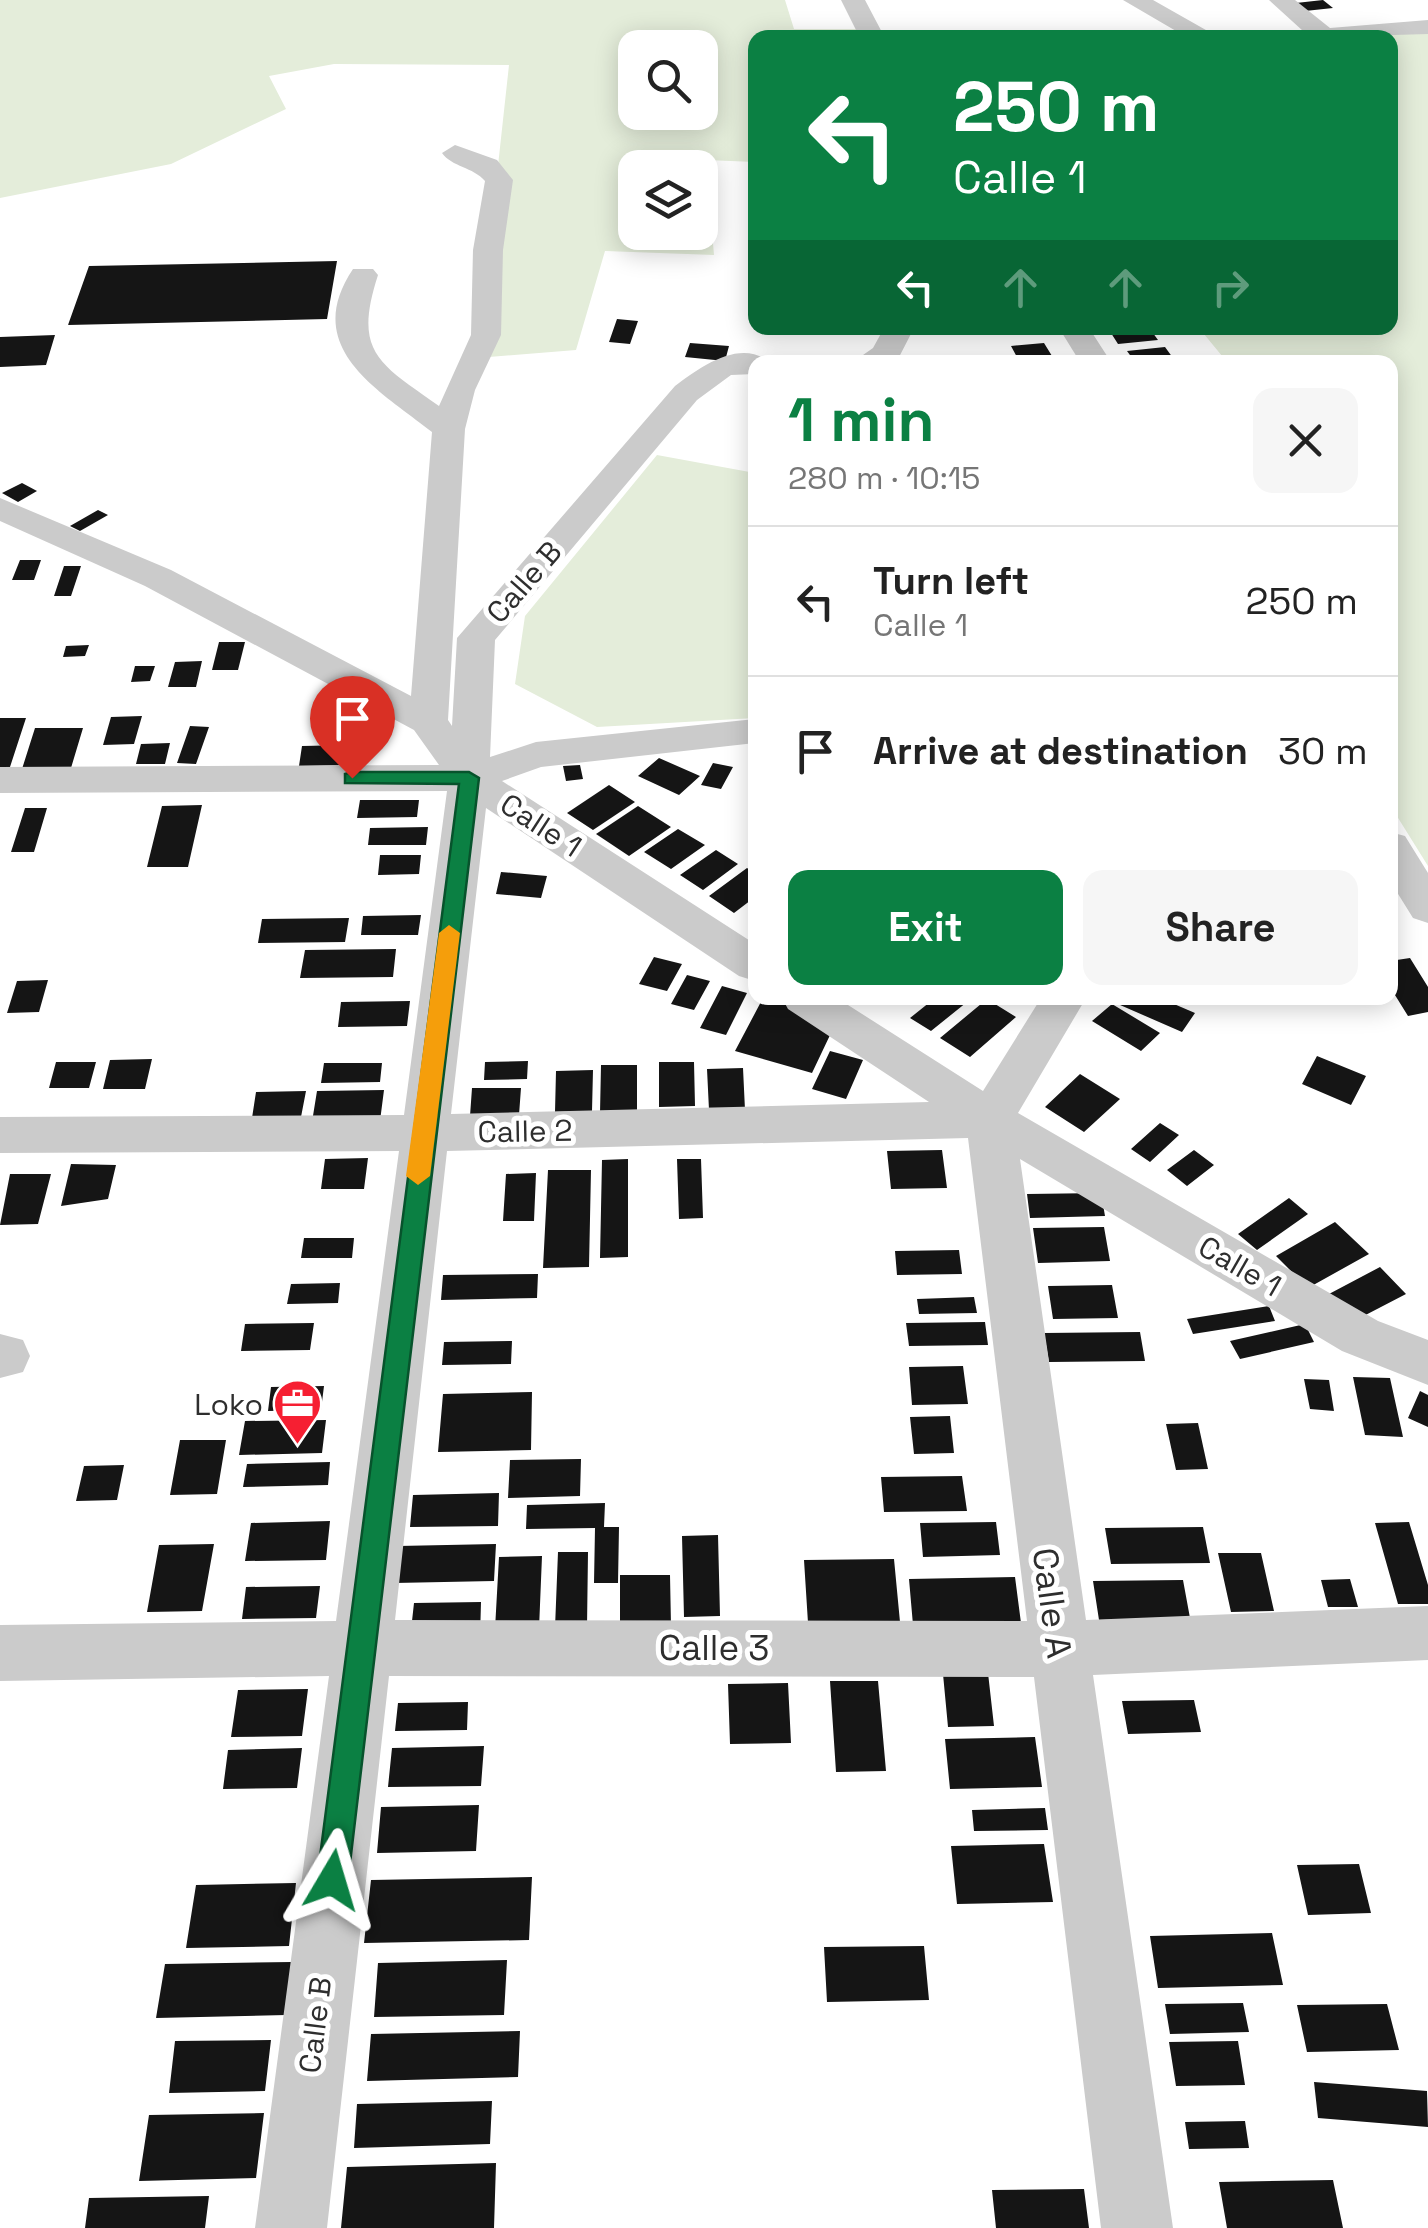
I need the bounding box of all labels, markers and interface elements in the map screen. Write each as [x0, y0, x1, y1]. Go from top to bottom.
map controls [618, 30, 718, 250]
button: search [618, 30, 718, 130]
text: 250 m [953, 62, 1160, 151]
icon: left [788, 70, 918, 200]
text: Calle 1 [953, 149, 1087, 206]
button: layers [618, 150, 718, 250]
icon: left [888, 260, 943, 315]
icon: ahead [993, 260, 1048, 315]
icon: ahead [1098, 260, 1153, 315]
icon: right [1203, 260, 1258, 315]
text: 1 min [788, 382, 935, 459]
button: close [1253, 388, 1358, 493]
text: 280 m · 10:15 [788, 458, 980, 498]
street label: Calle B [478, 533, 570, 631]
text: Turn left [873, 557, 1029, 605]
icon: left [788, 574, 843, 629]
text: 250 m [1246, 577, 1358, 625]
text: Calle 1 [873, 605, 968, 645]
pin [310, 676, 395, 779]
icon: arrive [325, 691, 380, 746]
icon: arrive [788, 724, 843, 779]
text: Arrive at destination [873, 727, 1248, 775]
text: 30 m [1278, 727, 1368, 775]
street label: Calle 1 [493, 784, 589, 866]
button: Exit [788, 870, 1063, 985]
button: Share [1083, 870, 1358, 985]
street label: Calle 2 [477, 1111, 573, 1151]
street label: Calle 1 [1192, 1227, 1288, 1305]
office icon: Loko [272, 1378, 324, 1446]
place label: Loko [194, 1385, 263, 1424]
street label: Calle A [1022, 1545, 1082, 1661]
street label: Calle 3 [659, 1626, 769, 1670]
position arrow [280, 1828, 384, 1932]
street label: Calle B [290, 1975, 340, 2075]

